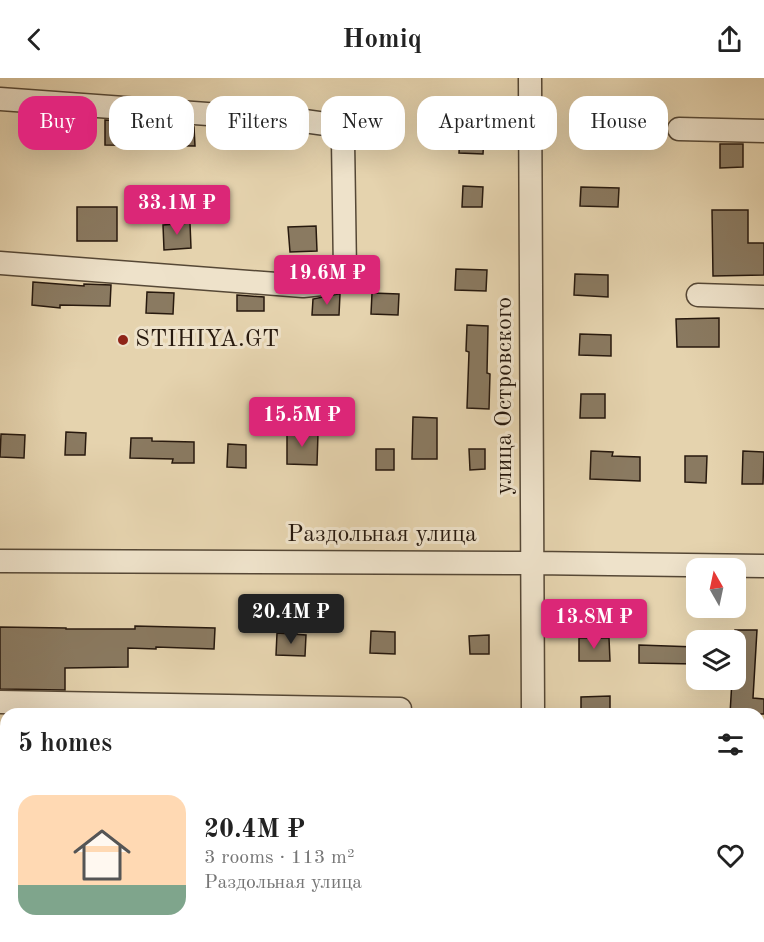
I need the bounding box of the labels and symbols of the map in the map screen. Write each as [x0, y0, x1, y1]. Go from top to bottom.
pin: 33.1M ₽ [122, 185, 232, 236]
pin: 19.6M ₽ [272, 255, 382, 306]
street label: улица Островского [493, 297, 517, 495]
place label: STIHIYA.GT [135, 328, 279, 352]
marker: STIHIYA.GT [116, 333, 130, 347]
pin: 15.5M ₽ [247, 397, 357, 448]
street label: Раздольная улица [287, 523, 477, 547]
north arrow [686, 558, 746, 618]
pin: 20.4M ₽ [236, 594, 346, 645]
pin: 13.8M ₽ [539, 599, 649, 650]

